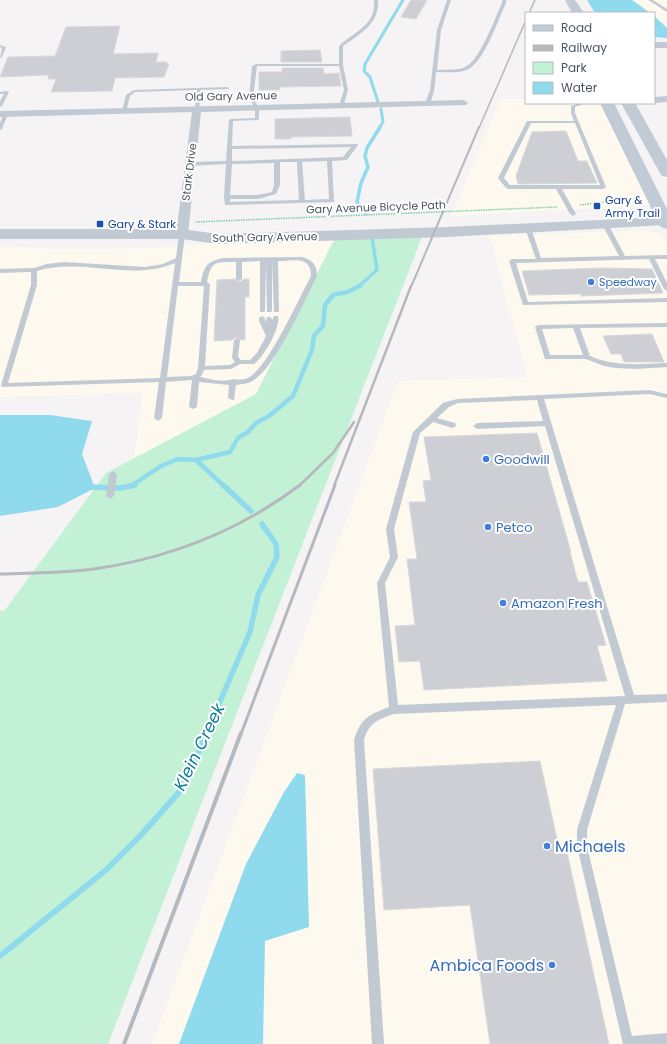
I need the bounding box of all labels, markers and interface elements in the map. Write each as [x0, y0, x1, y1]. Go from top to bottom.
legend [525, 12, 655, 104]
text: Road [561, 19, 592, 36]
text: Railway [561, 39, 607, 56]
text: Park [561, 59, 588, 76]
text: Water [561, 79, 598, 96]
street label: Old Gary Avenue [185, 87, 277, 105]
street label: Stark Drive [178, 142, 201, 202]
place label: Gary & Army Trail [605, 192, 660, 221]
street label: Gary Avenue Bicycle Path [306, 197, 446, 217]
marker: Gary & Army Trail [592, 201, 602, 211]
place label: Gary & Stark [108, 216, 176, 232]
marker: Gary & Stark [95, 219, 105, 229]
street label: South Gary Avenue [212, 228, 318, 246]
place label: Speedway [599, 274, 657, 290]
marker: Speedway [586, 277, 596, 287]
place label: Goodwill [494, 450, 550, 469]
marker: Goodwill [481, 454, 491, 464]
place label: Petco [496, 518, 533, 537]
marker: Petco [483, 522, 493, 532]
place label: Amazon Fresh [511, 594, 603, 613]
marker: Amazon Fresh [498, 598, 508, 608]
water label: Klein Creek [168, 698, 231, 795]
place label: Michaels [555, 835, 626, 858]
marker: Michaels [542, 841, 552, 851]
place label: Ambica Foods [429, 954, 544, 977]
marker: Ambica Foods [547, 960, 557, 970]

